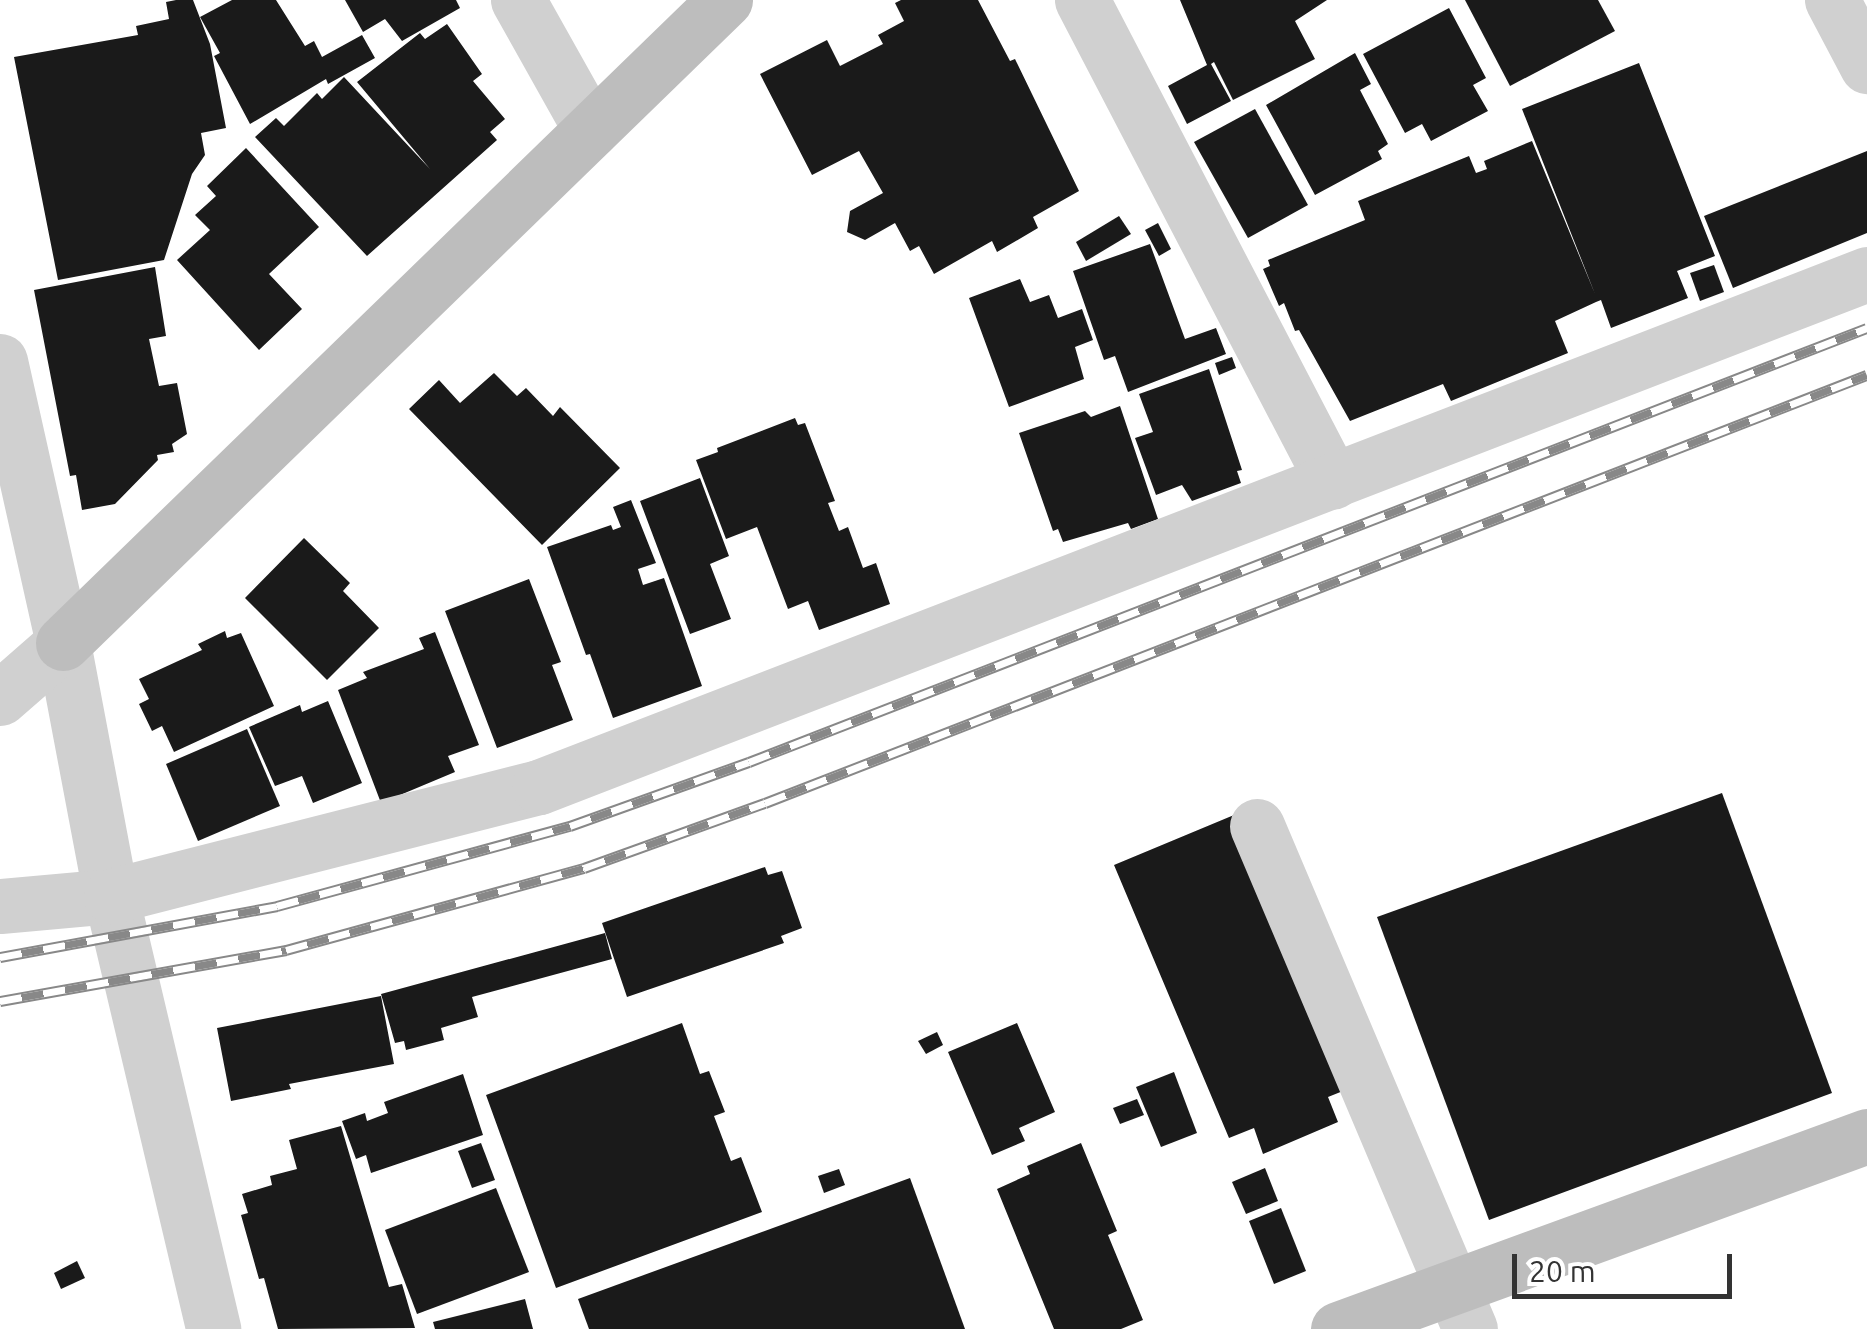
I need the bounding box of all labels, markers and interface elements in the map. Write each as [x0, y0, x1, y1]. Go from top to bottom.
scale bar [1517, 1234, 1737, 1296]
text: 20 m [1529, 1254, 1596, 1288]

